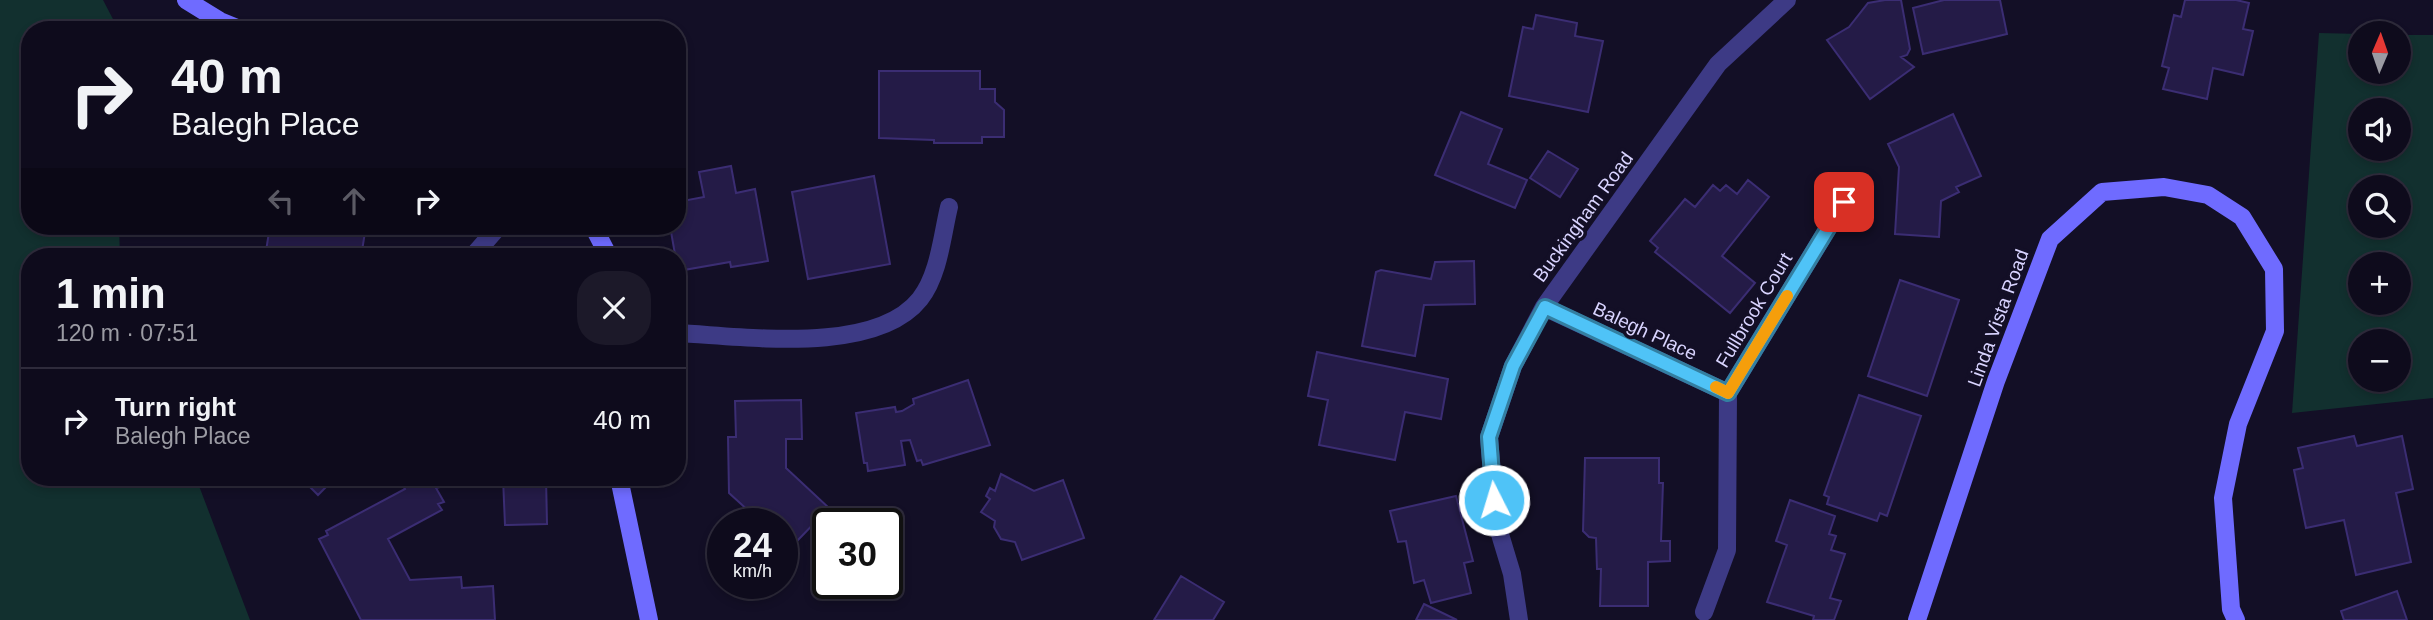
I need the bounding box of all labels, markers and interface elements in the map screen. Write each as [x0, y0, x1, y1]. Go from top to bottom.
north arrow [2348, 21, 2412, 84]
map controls [2348, 21, 2411, 392]
icon: right [56, 49, 147, 140]
text: 40 m [171, 49, 283, 103]
button: sound [2348, 98, 2411, 161]
text: Balegh Place [171, 106, 360, 142]
street label: Buckingham Road [1529, 148, 1637, 286]
pin [1814, 172, 1874, 232]
button: search [2348, 175, 2411, 238]
icon: left [262, 182, 300, 220]
icon: ahead [335, 182, 373, 220]
icon: right [408, 182, 446, 220]
icon: arrive [1825, 183, 1863, 221]
street label: Linda Vista Road [1963, 247, 2033, 389]
street label: Fullbrook Court [1712, 248, 1797, 371]
button: + [2348, 252, 2411, 315]
text: 1 min [56, 270, 166, 317]
button: close [577, 271, 651, 345]
street label: Balegh Place [1590, 298, 1700, 364]
text: 120 m · 07:51 [56, 320, 198, 346]
button: − [2348, 329, 2411, 392]
text: Turn right [115, 392, 236, 422]
icon: right [56, 402, 94, 440]
text: 40 m [593, 405, 651, 435]
text: Balegh Place [115, 423, 251, 449]
position arrow [1457, 463, 1531, 537]
speed limit sign: 30 [812, 508, 903, 599]
text: 24 [733, 525, 772, 564]
text: km/h [733, 561, 772, 581]

